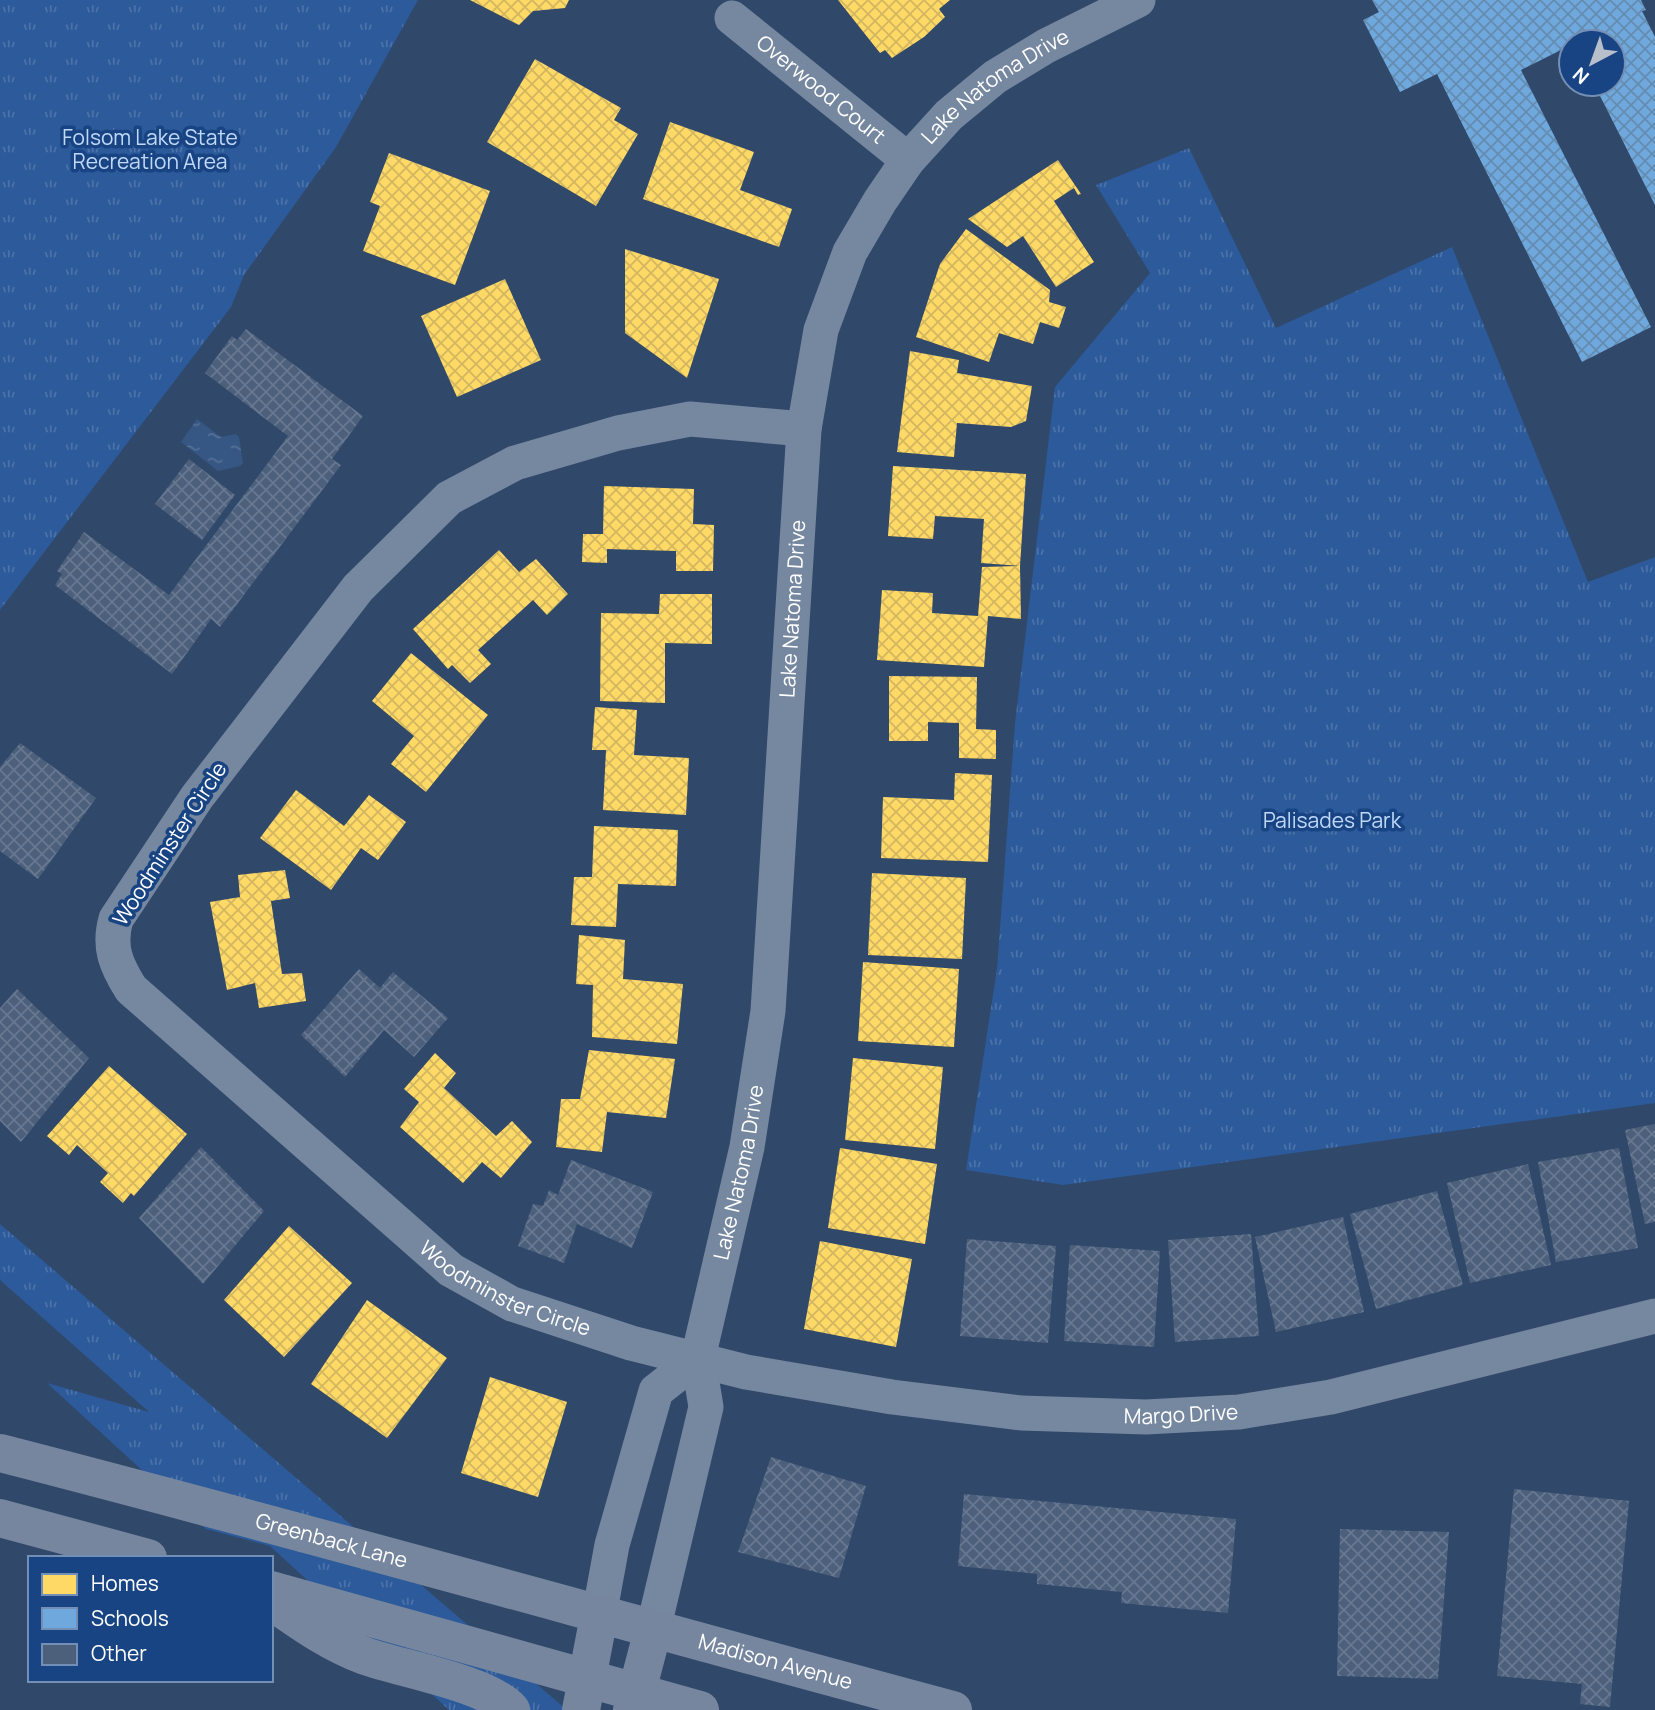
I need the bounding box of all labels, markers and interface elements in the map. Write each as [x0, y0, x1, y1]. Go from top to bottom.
street label: Lake Natoma Drive [915, 22, 1074, 149]
street label: Overwood Court [751, 28, 892, 149]
north arrow [1557, 28, 1627, 98]
text: N [1567, 62, 1595, 90]
park label: Folsom Lake State Recreation Area [62, 123, 238, 175]
street label: Lake Natoma Drive [772, 519, 811, 699]
street label: Woodminster Circle [106, 756, 233, 931]
park label: Palisades Park [1263, 806, 1402, 834]
street label: Lake Natoma Drive [706, 1083, 769, 1263]
street label: Woodminster Circle [414, 1234, 595, 1342]
street label: Margo Drive [1123, 1397, 1239, 1430]
street label: Greenback Lane [253, 1506, 411, 1574]
legend [28, 1556, 273, 1682]
text: Homes [91, 1569, 159, 1597]
text: Schools [91, 1604, 169, 1632]
street label: Madison Avenue [695, 1627, 856, 1695]
text: Other [91, 1639, 147, 1667]

